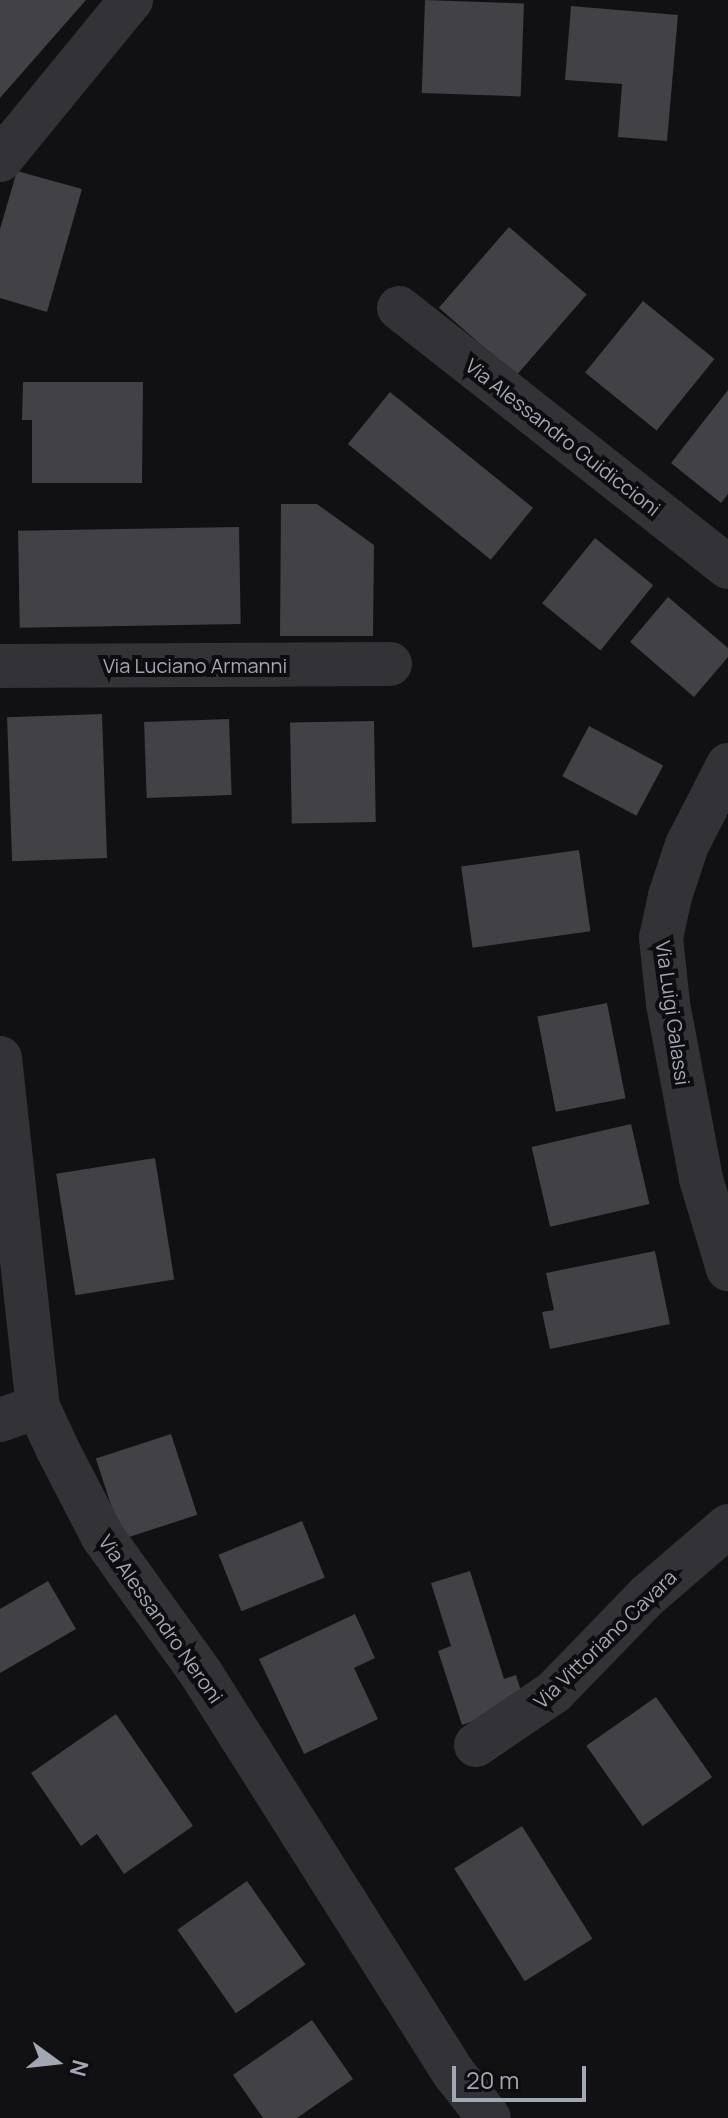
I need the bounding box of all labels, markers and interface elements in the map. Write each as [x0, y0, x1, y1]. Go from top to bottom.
street label: Via Alessandro Guidiccioni [461, 353, 665, 521]
street label: Via Luciano Armanni [103, 653, 287, 677]
street label: Via Luigi Galassi [651, 939, 695, 1087]
street label: Via Alessandro Neroni [94, 1530, 228, 1708]
street label: Via Vittoriano Cavara [529, 1565, 681, 1713]
north arrow [16, 2022, 96, 2102]
scale bar [456, 2050, 590, 2100]
text: N [63, 2057, 96, 2080]
text: 20 m [466, 2063, 519, 2096]

